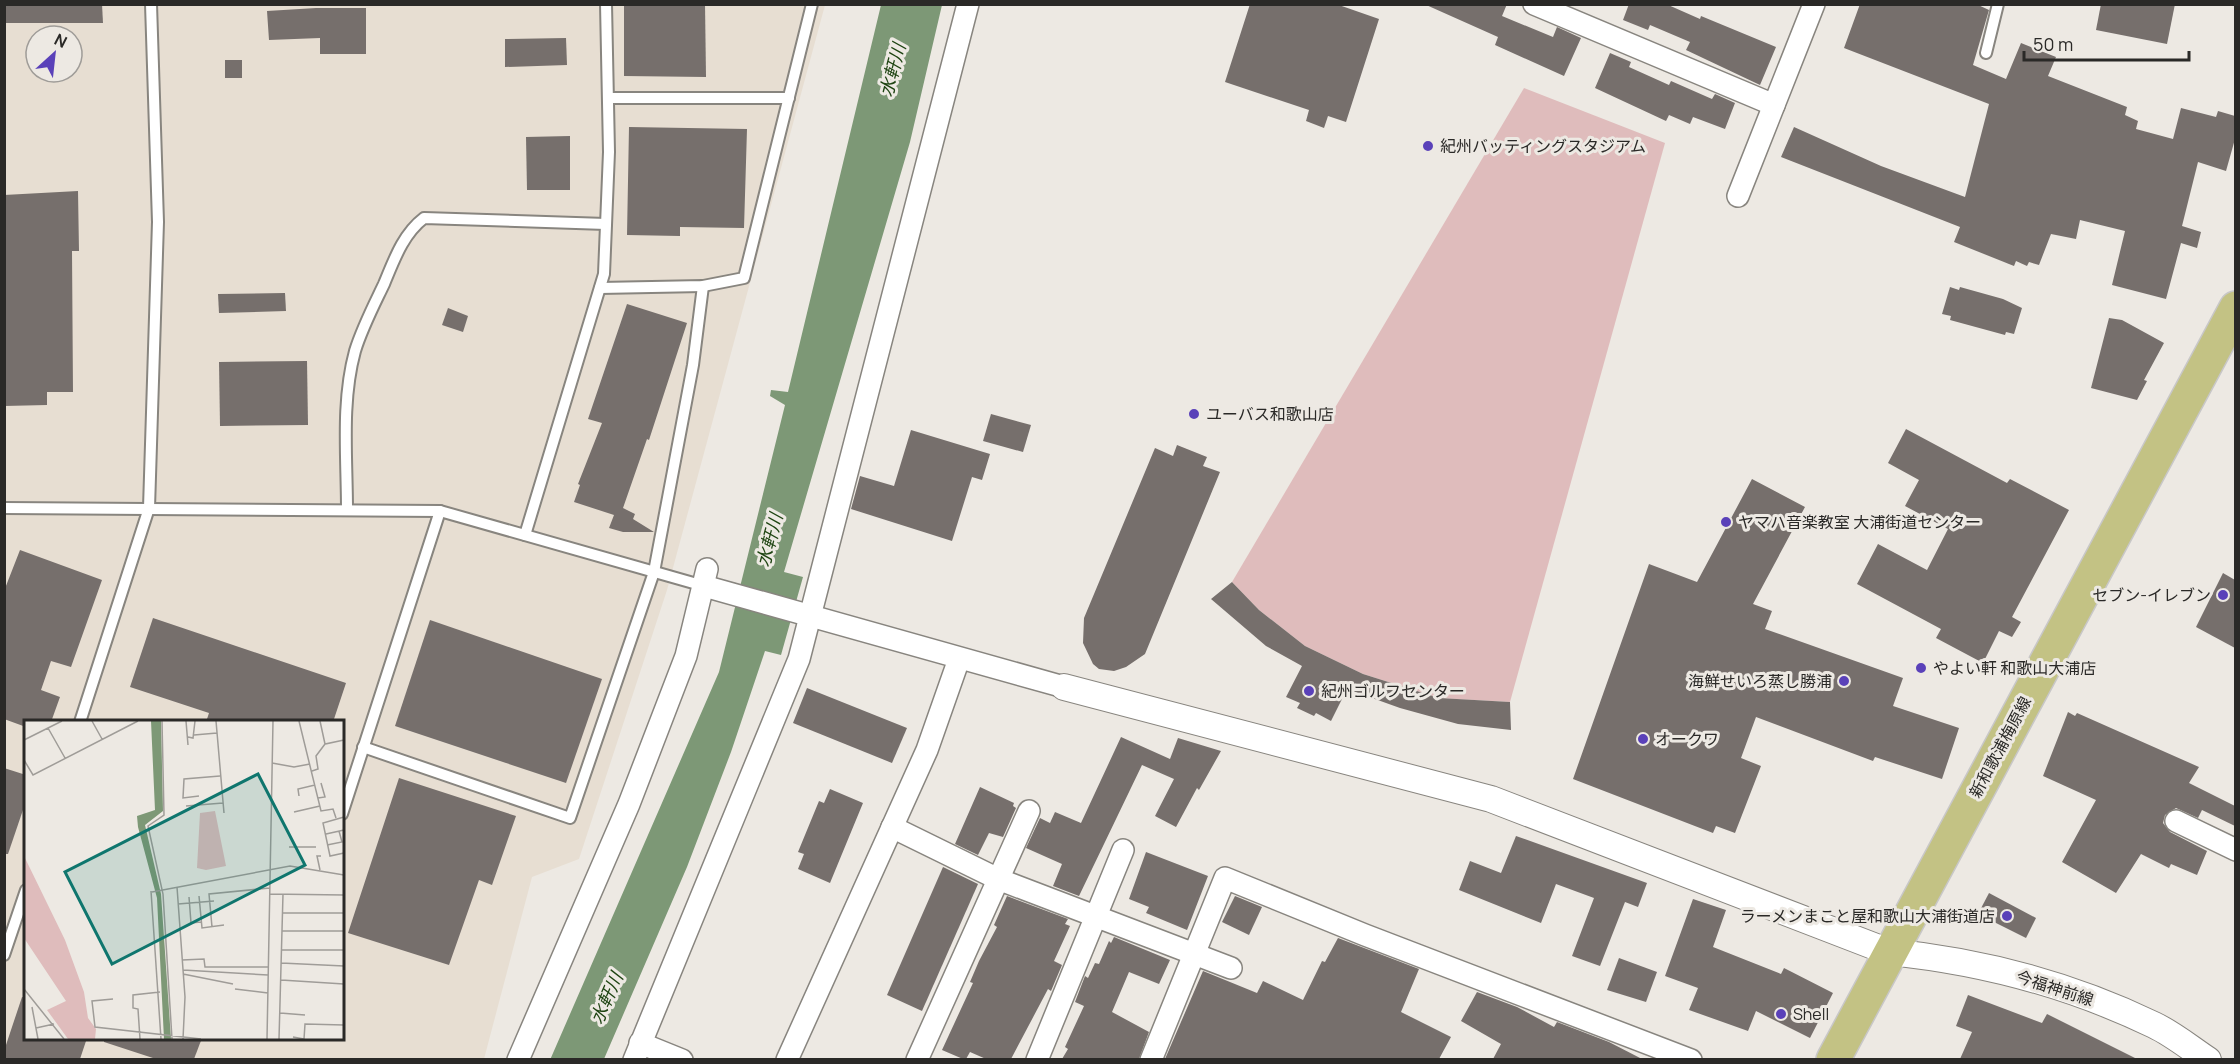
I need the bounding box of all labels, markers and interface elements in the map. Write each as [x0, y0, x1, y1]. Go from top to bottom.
north arrow [24, 24, 84, 84]
scale bar [2024, 24, 2189, 62]
text: N [51, 28, 71, 53]
text: 50 m [2033, 32, 2073, 56]
water label: 水軒川 [873, 39, 911, 99]
place label: 紀州バッティングスタジアム [1440, 135, 1646, 157]
marker: 紀州バッティングスタジアム [1421, 139, 1435, 153]
place label: ユーバス和歌山店 [1206, 403, 1334, 425]
marker: ユーバス和歌山店 [1187, 407, 1201, 421]
water label: 水軒川 [750, 509, 788, 569]
place label: ヤマハ音楽教室 大浦街道センター [1738, 511, 1981, 533]
marker: ヤマハ音楽教室 大浦街道センター [1719, 515, 1733, 529]
place label: セブン-イレブン [2092, 584, 2211, 606]
marker: セブン-イレブン [2216, 588, 2230, 602]
place label: やよい軒 和歌山大浦店 [1933, 657, 2096, 679]
marker: やよい軒 和歌山大浦店 [1914, 661, 1928, 675]
place label: 海鮮せいろ蒸し勝浦 [1688, 670, 1832, 692]
marker: 海鮮せいろ蒸し勝浦 [1837, 674, 1851, 688]
place label: 紀州ゴルフセンター [1321, 680, 1465, 702]
marker: 紀州ゴルフセンター [1302, 684, 1316, 698]
street label: 新和歌浦梅原線 [1964, 692, 2036, 802]
inset map [24, 720, 344, 1040]
place label: オークワ [1655, 728, 1719, 750]
marker: オークワ [1636, 732, 1650, 746]
place label: ラーメンまこと屋和歌山大浦街道店 [1740, 905, 1995, 927]
marker: ラーメンまこと屋和歌山大浦街道店 [2000, 909, 2014, 923]
street label: 今福神前線 [2014, 965, 2096, 1011]
water label: 水軒川 [584, 967, 629, 1028]
place label: Shell [1793, 1003, 1829, 1025]
marker: Shell [1774, 1007, 1788, 1021]

